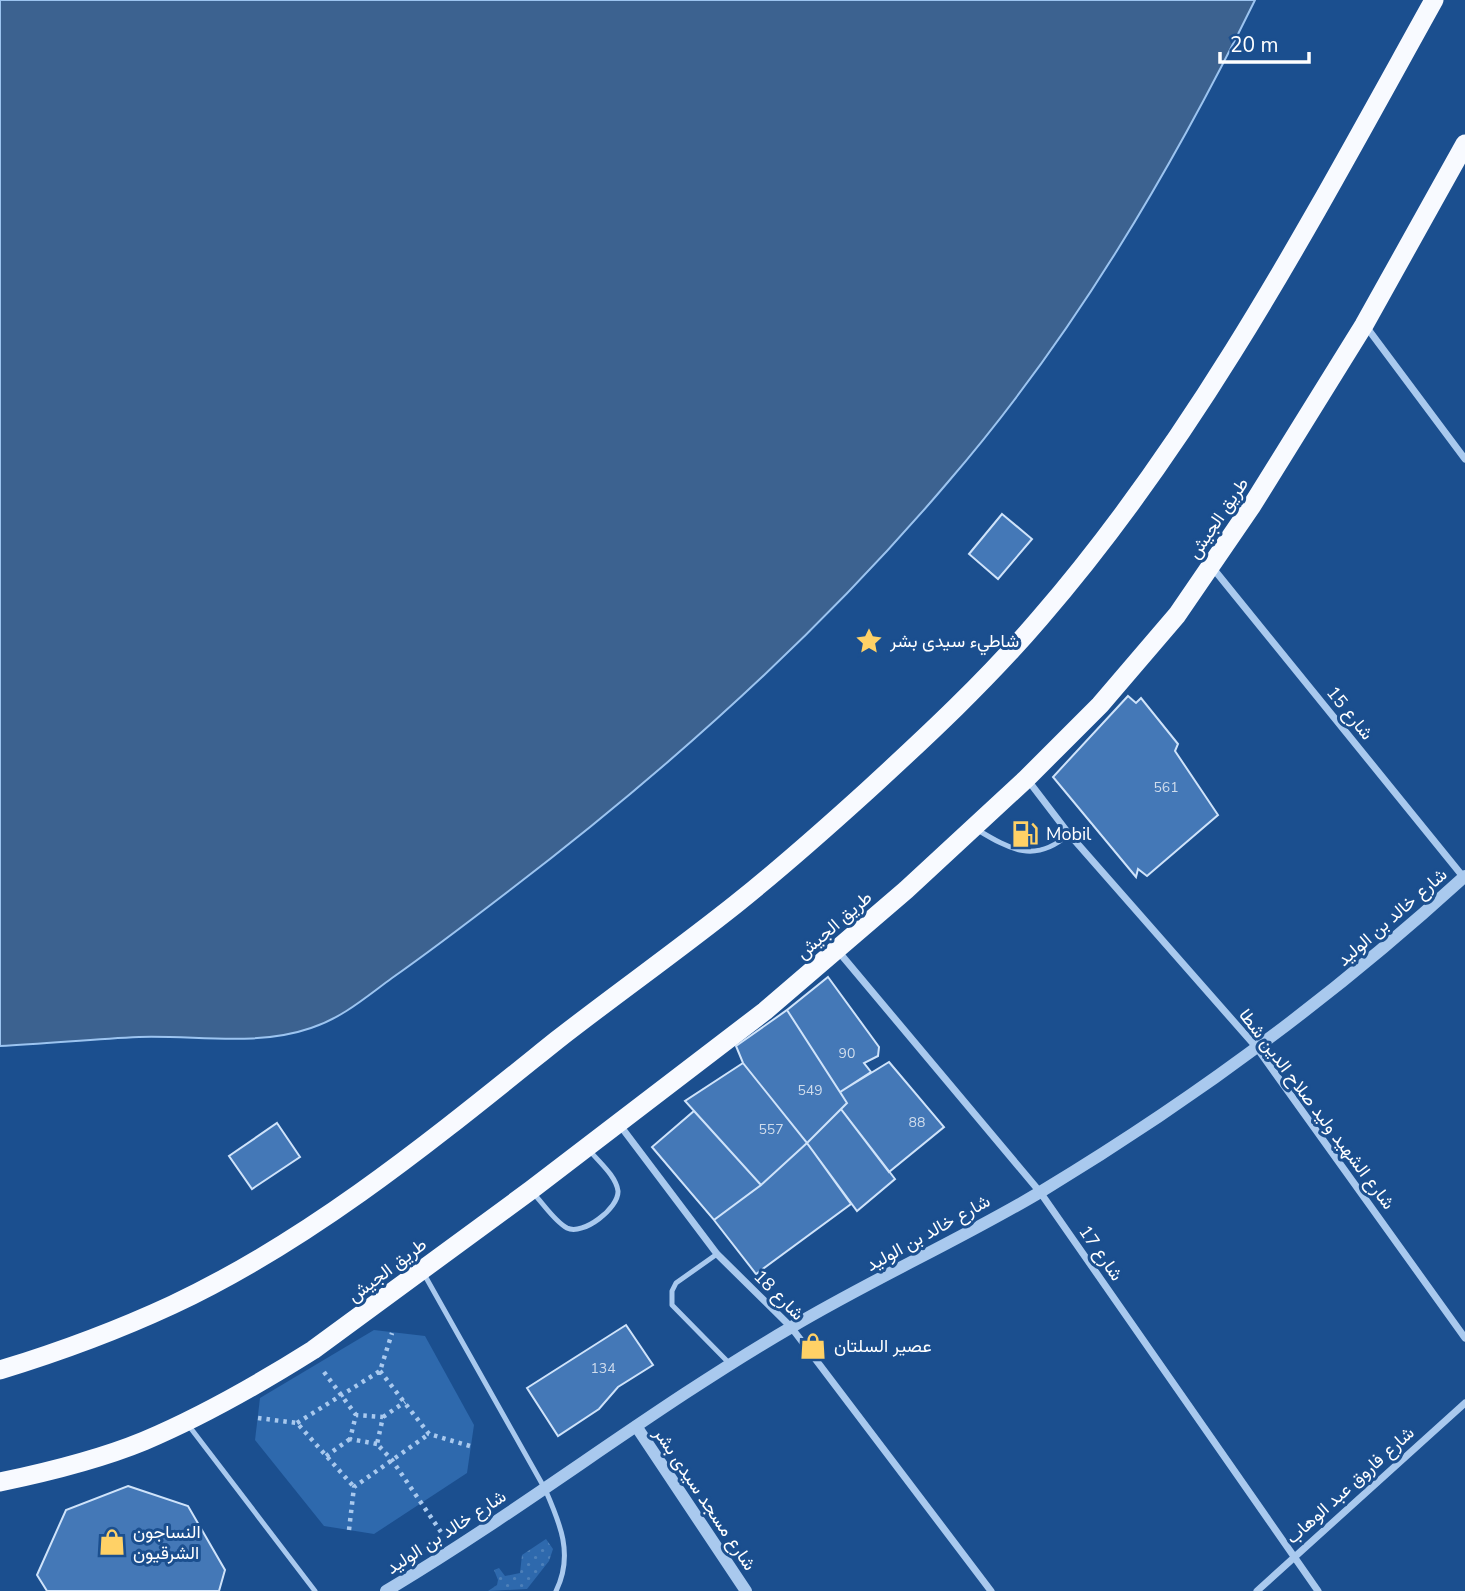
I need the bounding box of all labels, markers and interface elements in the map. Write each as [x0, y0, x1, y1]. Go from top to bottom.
scale bar [1220, 21, 1309, 65]
text: 20 m [1230, 31, 1279, 59]
street label: طريق الجيش [1182, 473, 1254, 563]
place icon: شاطيء سيدى بشر [854, 626, 884, 656]
place label: شاطيء سيدى بشر [889, 629, 1019, 656]
street label: شارع 15 [1321, 681, 1379, 745]
house number: 561 [1153, 778, 1179, 797]
fuel station icon: Mobil [1010, 819, 1040, 849]
place label: Mobil [1046, 822, 1092, 846]
street label: شارع خالد بن الوليد [1332, 862, 1452, 972]
street label: طريق الجيش [791, 885, 877, 965]
street label: شارع الشهيد وليد صلاح الدين شطا [1234, 1004, 1400, 1214]
house number: 90 [839, 1044, 855, 1063]
house number: 549 [797, 1081, 823, 1100]
house number: 88 [909, 1113, 925, 1132]
house number: 557 [758, 1120, 784, 1139]
street label: شارع خالد بن الوليد [862, 1189, 994, 1277]
street label: شارع 17 [1073, 1221, 1129, 1285]
street label: طريق الجيش [343, 1232, 431, 1308]
street label: شارع 18 [748, 1264, 810, 1326]
shop icon: عصير السلتان [798, 1331, 828, 1361]
place label: عصير السلتان [834, 1334, 932, 1358]
house number: 134 [590, 1359, 616, 1378]
street label: شارع فاروق عبد الوهاب [1281, 1421, 1419, 1549]
street label: شارع مسجد سيدى بشر [648, 1422, 762, 1575]
street label: شارع خالد بن الوليد [381, 1484, 511, 1580]
place label: النساجون الشرقيون [133, 1520, 201, 1565]
shop icon: النساجون الشرقيون [97, 1527, 127, 1557]

